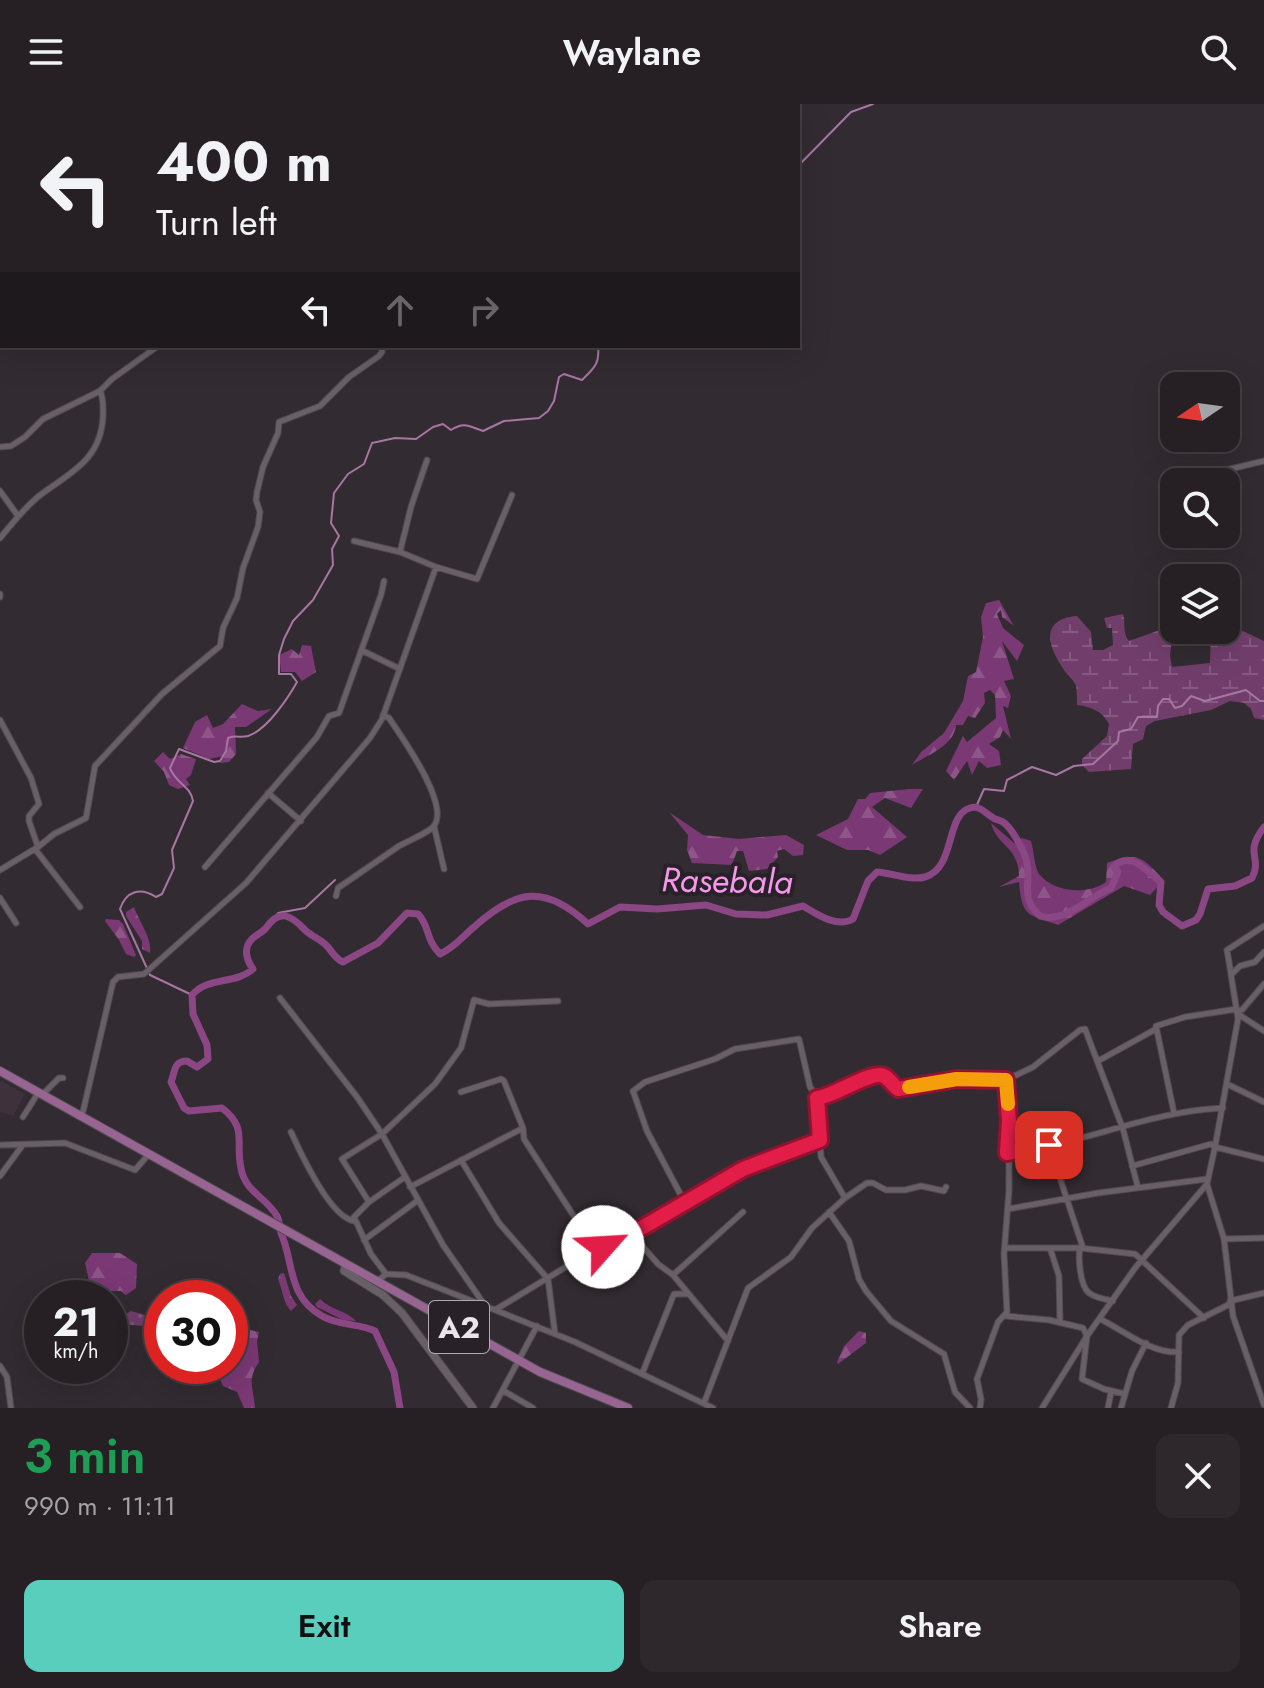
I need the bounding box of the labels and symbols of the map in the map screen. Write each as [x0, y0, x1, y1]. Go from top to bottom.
north arrow [1160, 372, 1240, 452]
water label: Rasebala [661, 855, 793, 907]
pin [1015, 1111, 1083, 1179]
position arrow [561, 1205, 645, 1289]
speed limit sign: 30 [144, 1280, 248, 1384]
road number: A2 [429, 1301, 489, 1353]

